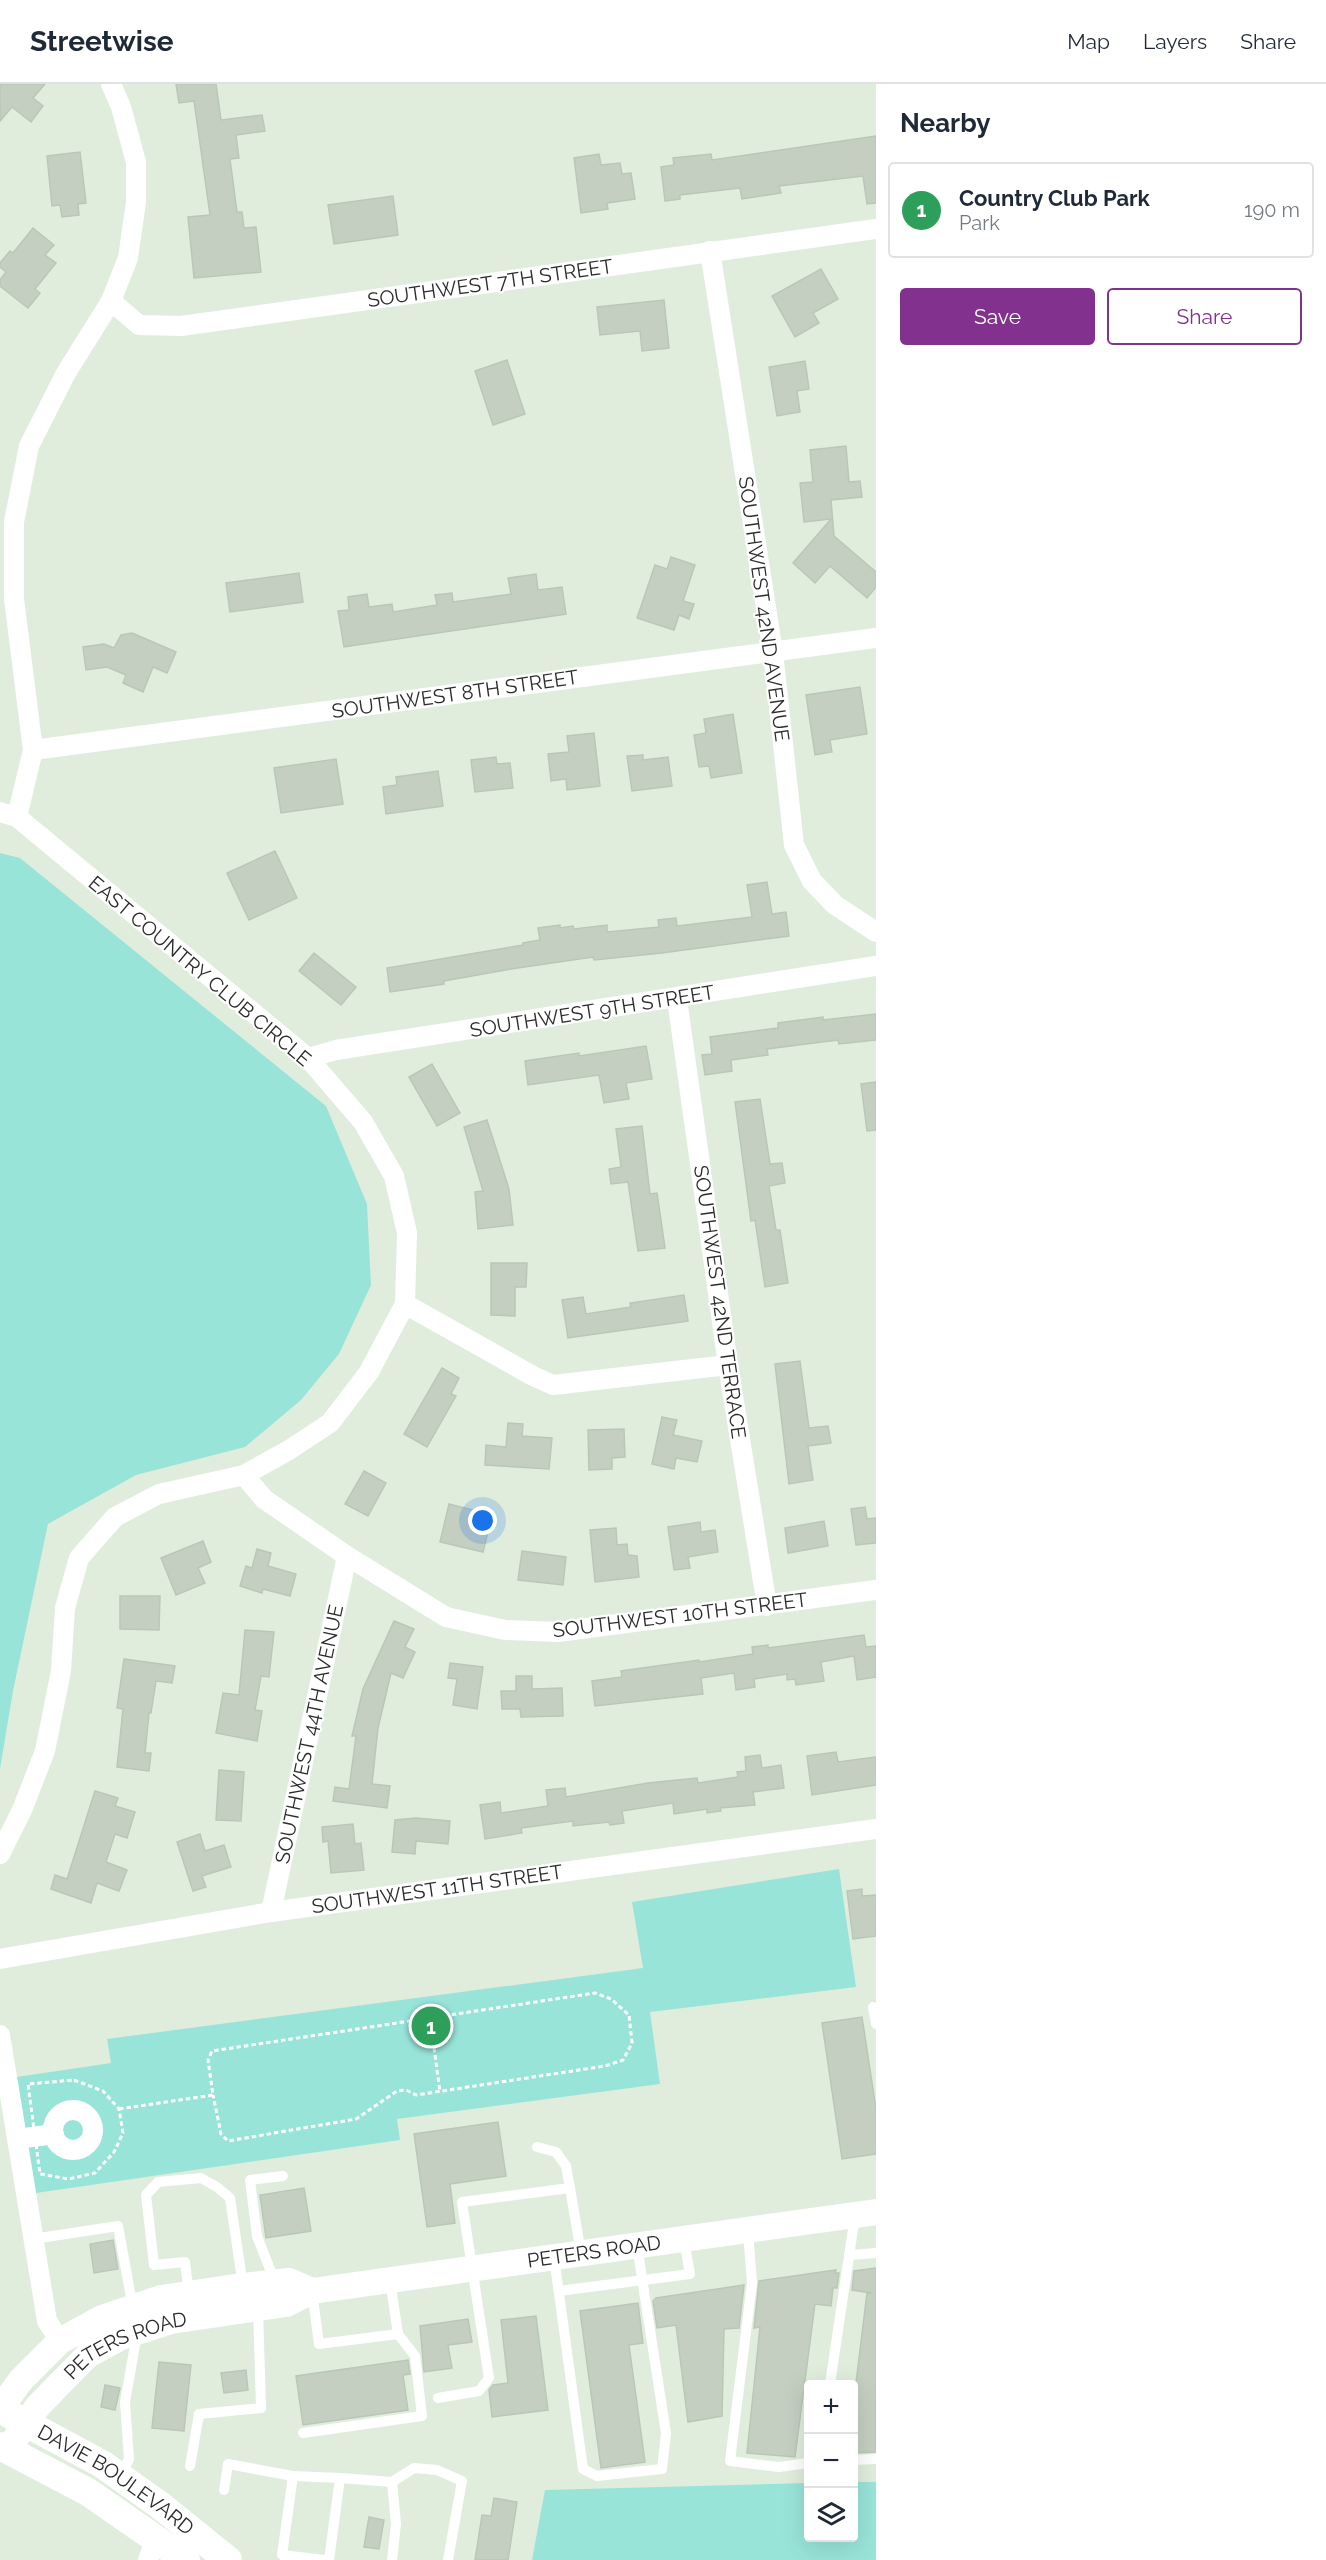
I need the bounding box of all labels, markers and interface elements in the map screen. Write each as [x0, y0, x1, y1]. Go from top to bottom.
text: Streetwise [30, 25, 174, 58]
text: Map [1067, 29, 1110, 54]
text: Layers [1143, 29, 1207, 54]
text: Share [1240, 29, 1296, 54]
text: Nearby [900, 108, 990, 138]
text: Country Club Park [959, 185, 1150, 211]
text: 1 [917, 198, 926, 222]
text: 190 m [1244, 198, 1300, 222]
text: Park [959, 211, 1000, 235]
street label: SOUTHWEST 7TH STREET [366, 254, 614, 312]
button: Save [900, 288, 1095, 345]
button: Share [1107, 288, 1302, 345]
street label: SOUTHWEST 42ND AVENUE [734, 475, 794, 743]
street label: SOUTHWEST 8TH STREET [330, 665, 580, 723]
street label: EAST COUNTRY CLUB CIRCLE [84, 871, 316, 1071]
street label: SOUTHWEST 9TH STREET [468, 980, 716, 1042]
street label: SOUTHWEST 42ND TERRACE [689, 1164, 751, 1440]
your location [468, 1506, 497, 1535]
street label: SOUTHWEST 10TH STREET [551, 1587, 809, 1643]
street label: SOUTHWEST 44TH AVENUE [270, 1602, 348, 1866]
street label: SOUTHWEST 11TH STREET [310, 1860, 564, 1918]
pin: 1 [412, 2004, 450, 2048]
street label: PETERS ROAD [526, 2230, 662, 2273]
street label: PETERS ROAD [59, 2307, 188, 2384]
map controls [804, 2380, 858, 2542]
button: + [804, 2380, 858, 2434]
street label: DAVIE BOULEVARD [34, 2420, 199, 2540]
button: − [804, 2434, 858, 2488]
button: layers [804, 2488, 858, 2542]

